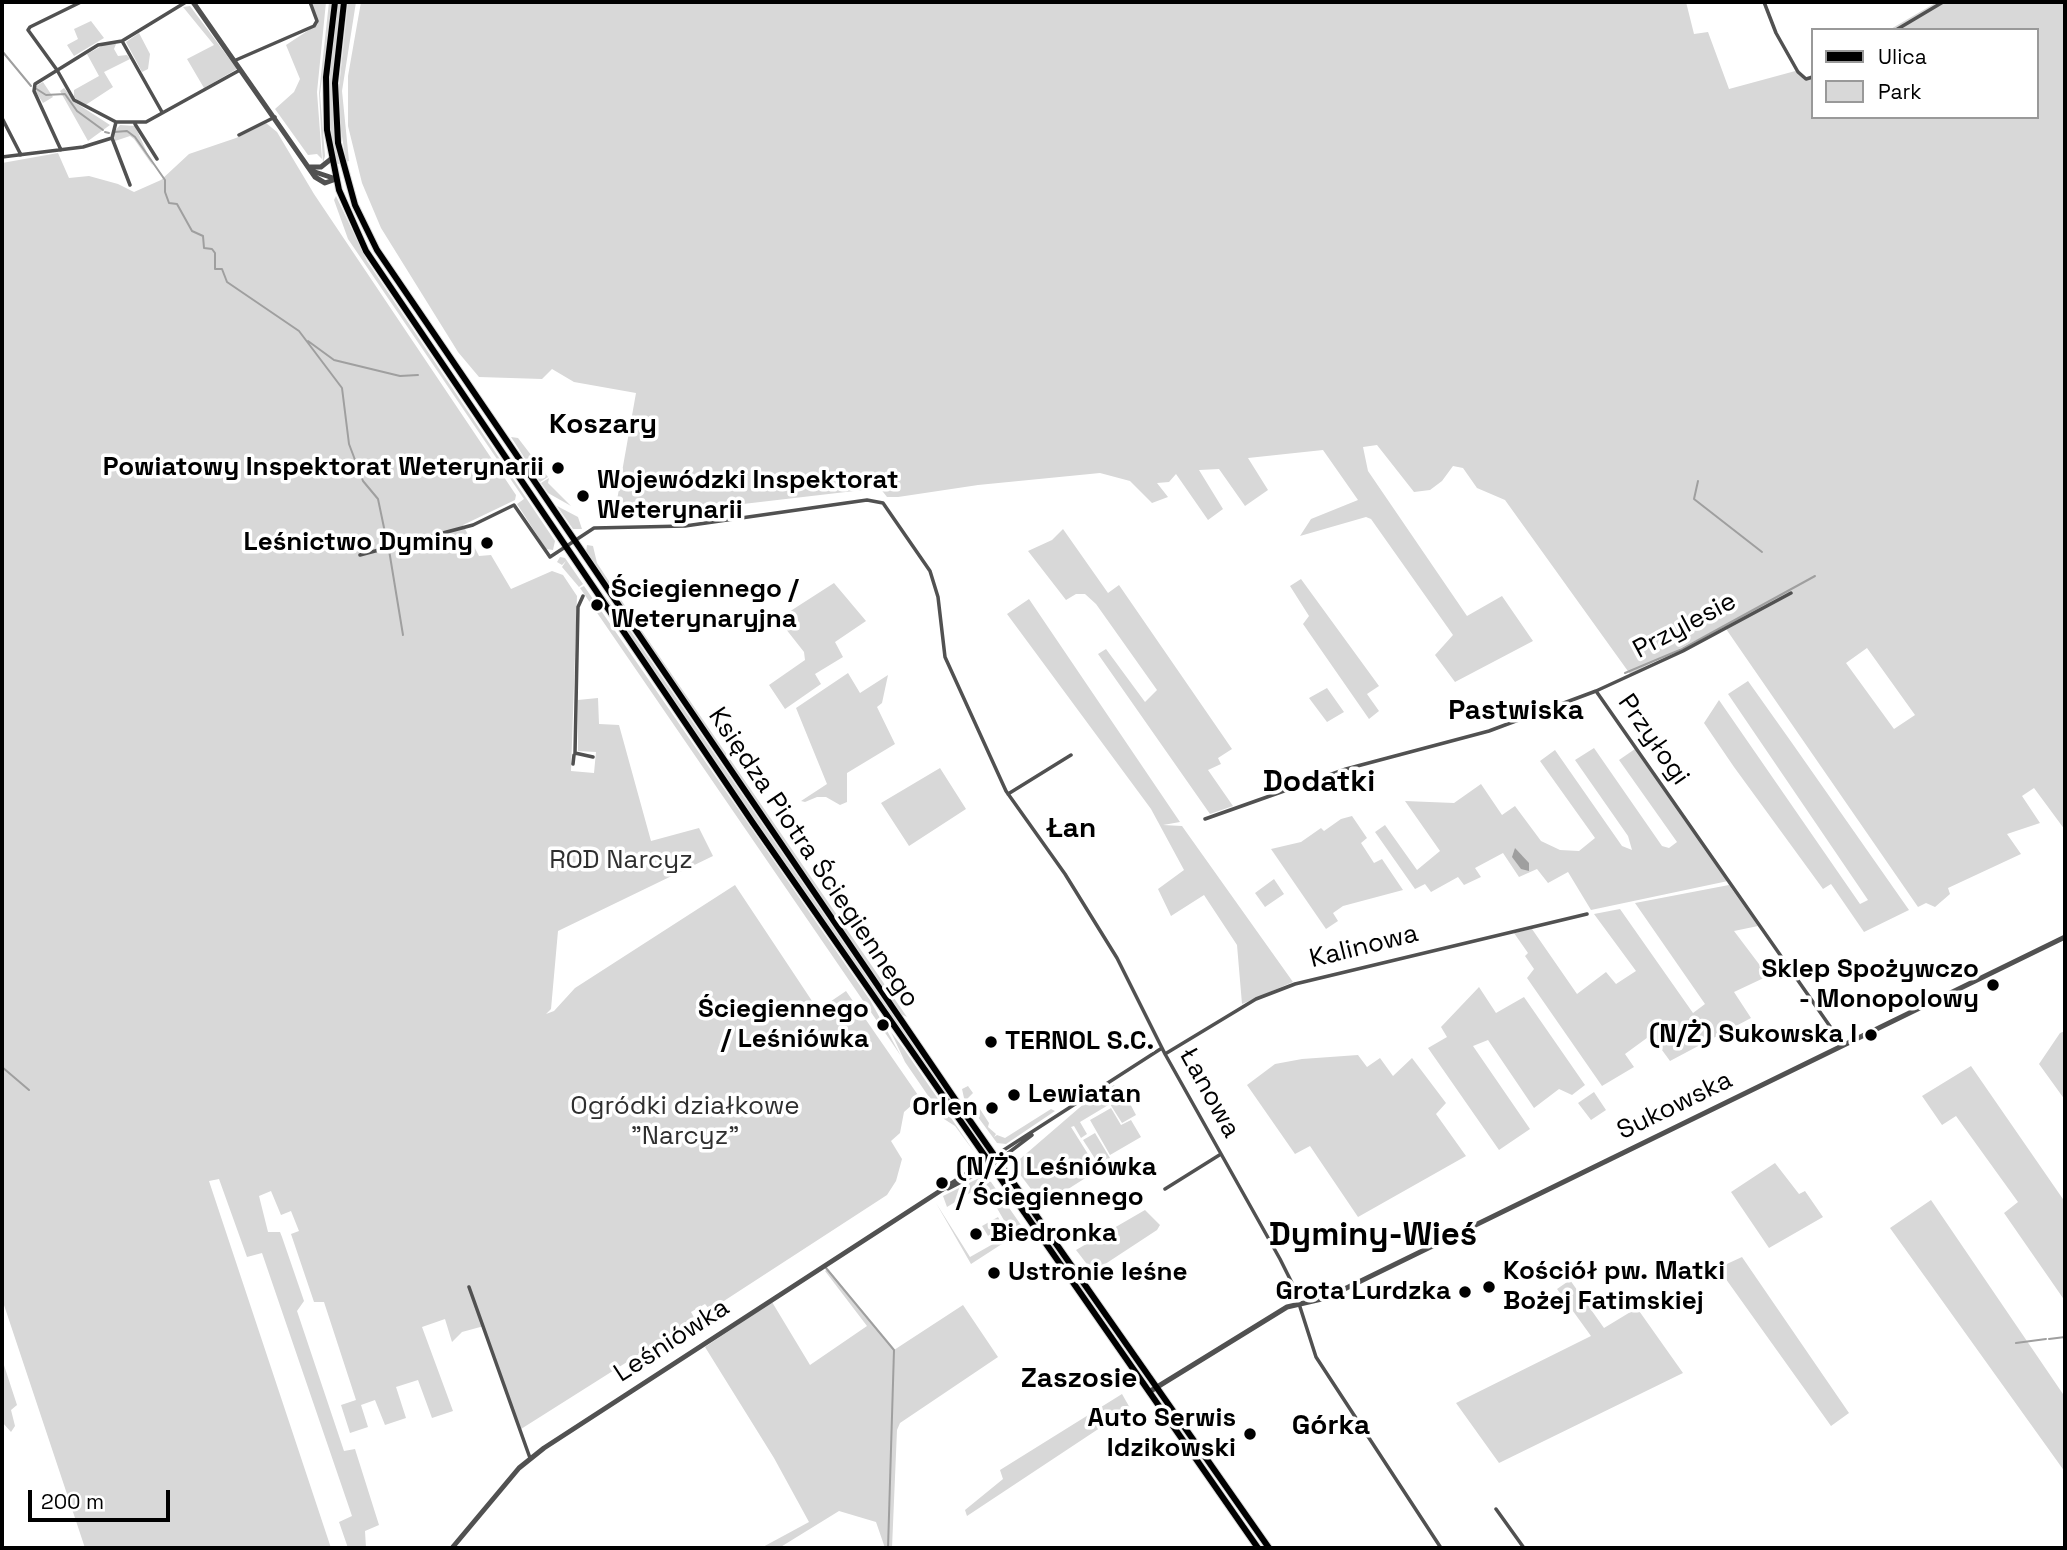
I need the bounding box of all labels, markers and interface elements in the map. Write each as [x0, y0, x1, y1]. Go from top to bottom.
legend [1812, 28, 2039, 119]
text: Ulica [1878, 43, 1927, 70]
text: Park [1878, 78, 1922, 105]
district label: Koszary [549, 408, 657, 442]
place label: Powiatowy Inspektorat Weterynarii [103, 452, 544, 484]
marker: Powiatowy Inspektorat Weterynarii [550, 460, 566, 476]
place label: Wojewódzki Inspektorat Weterynarii [597, 465, 898, 526]
marker: Wojewódzki Inspektorat Weterynarii [575, 488, 591, 504]
place label: Leśnictwo Dyminy [244, 527, 473, 559]
marker: Leśnictwo Dyminy [479, 535, 495, 551]
place label: Ściegiennego / Weterynaryjna [611, 574, 799, 636]
street label: Przylesie [1628, 586, 1742, 666]
marker: Ściegiennego / Weterynaryjna [589, 597, 605, 613]
street label: Przyłogi [1611, 689, 1695, 791]
district label: Pastwiska [1448, 694, 1584, 728]
street label: Księdza Piotra Ściegiennego [701, 702, 925, 1014]
district label: Dodatki [1263, 765, 1375, 801]
district label: Łan [1046, 812, 1096, 846]
park label: ROD Narcyz [549, 845, 693, 877]
street label: Kalinowa [1306, 918, 1422, 976]
place label: Sklep Spożywczo - Monopolowy [1761, 954, 1979, 1016]
marker: Sklep Spożywczo - Monopolowy [1985, 977, 2001, 993]
place label: Ściegiennego / Leśniówka [698, 994, 869, 1056]
marker: Ściegiennego / Leśniówka [875, 1017, 891, 1033]
place label: (N/Ż) Sukowska I [1649, 1019, 1857, 1051]
place label: TERNOL S.C. [1005, 1026, 1154, 1058]
marker: (N/Ż) Sukowska I [1863, 1027, 1879, 1043]
marker: TERNOL S.C. [983, 1034, 999, 1050]
street label: Łanowa [1172, 1043, 1246, 1143]
street label: Sukowska [1612, 1065, 1738, 1147]
place label: Lewiatan [1028, 1079, 1141, 1111]
marker: Lewiatan [1006, 1087, 1022, 1103]
park label: Ogródki działkowe "Narcyz" [570, 1091, 800, 1152]
place label: Orlen [912, 1092, 978, 1124]
marker: Orlen [984, 1100, 1000, 1116]
place label: (N/Ż) Leśniówka / Ściegiennego [956, 1152, 1157, 1214]
marker: (N/Ż) Leśniówka / Ściegiennego [934, 1175, 950, 1191]
district label: Dyminy-Wieś [1269, 1216, 1477, 1256]
place label: Biedronka [990, 1218, 1117, 1250]
marker: Biedronka [968, 1226, 984, 1242]
place label: Kościół pw. Matki Bożej Fatimskiej [1503, 1256, 1725, 1318]
place label: Ustronie leśne [1008, 1257, 1188, 1289]
marker: Ustronie leśne [986, 1265, 1002, 1281]
place label: Grota Lurdzka [1276, 1276, 1451, 1308]
marker: Kościół pw. Matki Bożej Fatimskiej [1481, 1279, 1497, 1295]
marker: Grota Lurdzka [1457, 1284, 1473, 1300]
street label: Leśniówka [609, 1292, 735, 1390]
district label: Zaszosie [1021, 1362, 1137, 1396]
place label: Auto Serwis Idzikowski [1088, 1403, 1236, 1464]
district label: Górka [1292, 1409, 1370, 1443]
marker: Auto Serwis Idzikowski [1242, 1426, 1258, 1442]
scale bar [32, 1476, 173, 1520]
text: 200 m [41, 1488, 104, 1515]

